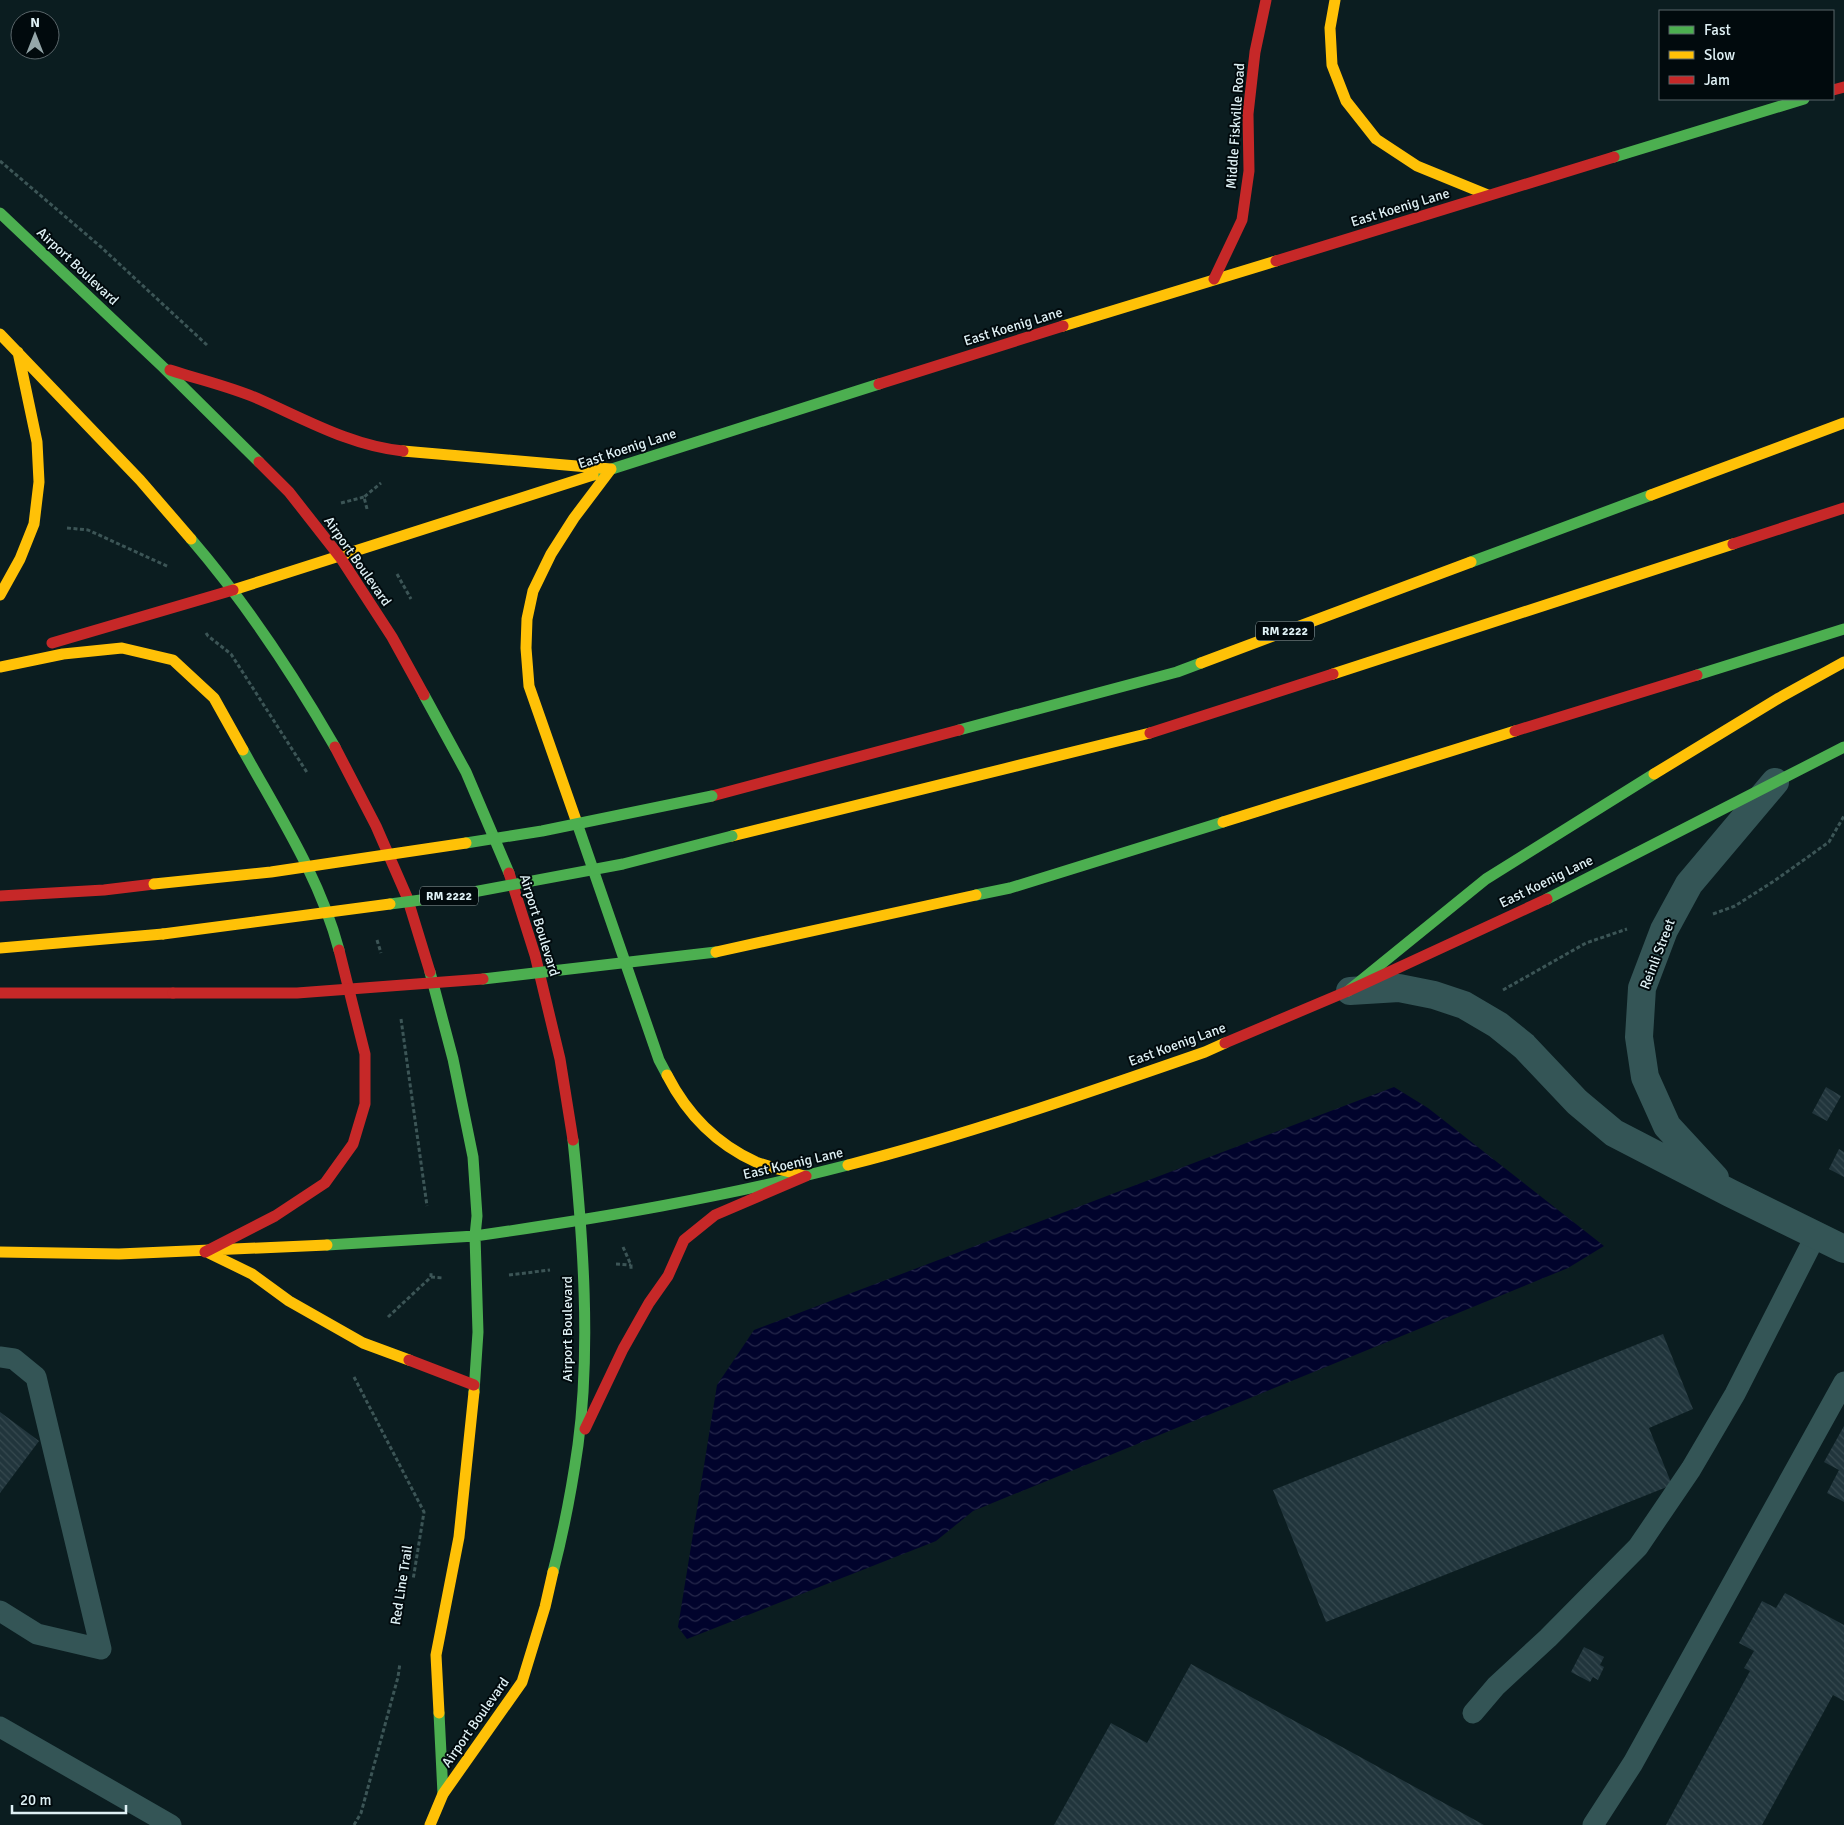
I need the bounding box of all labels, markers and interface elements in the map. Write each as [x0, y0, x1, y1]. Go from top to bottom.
north arrow [10, 10, 60, 60]
legend [1659, 10, 1834, 100]
text: N [30, 14, 40, 31]
text: Fast [1704, 21, 1731, 39]
text: Slow [1704, 46, 1735, 64]
street label: Middle Fiskville Road [1223, 62, 1248, 190]
text: Jam [1704, 71, 1730, 89]
street label: East Koenig Lane [1349, 184, 1452, 231]
street label: Airport Boulevard [33, 224, 122, 309]
street label: East Koenig Lane [962, 303, 1065, 350]
street label: East Koenig Lane [576, 425, 678, 472]
street label: Airport Boulevard [320, 513, 395, 609]
road number: RM 2222 [1256, 622, 1314, 640]
street label: East Koenig Lane [1497, 851, 1596, 912]
street label: Airport Boulevard [516, 872, 563, 978]
road number: RM 2222 [420, 886, 478, 906]
street label: Reinli Street [1636, 916, 1679, 992]
street label: East Koenig Lane [1126, 1019, 1228, 1070]
street label: East Koenig Lane [741, 1144, 845, 1183]
street label: Airport Boulevard [559, 1276, 576, 1382]
street label: Red Line Trail [387, 1544, 416, 1626]
street label: Airport Boulevard [438, 1674, 513, 1770]
scale bar [12, 1782, 126, 1814]
text: 20 m [20, 1791, 51, 1809]

